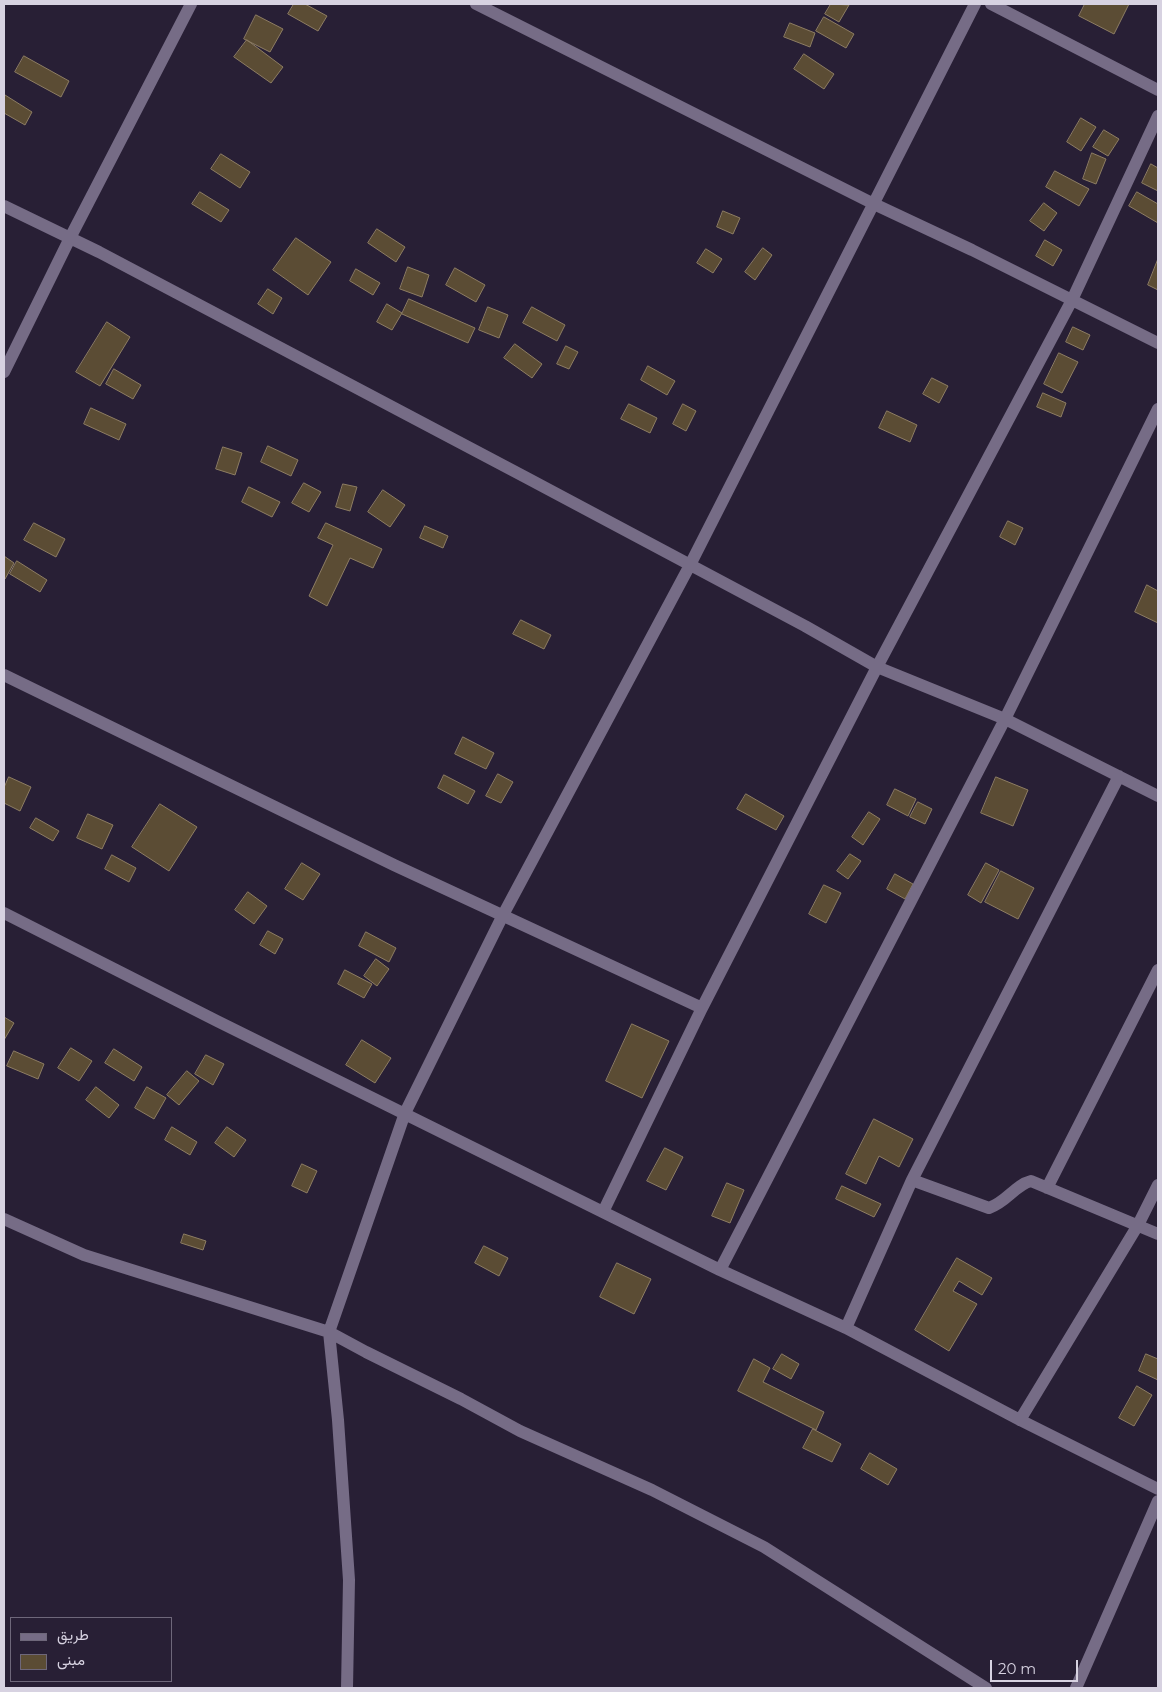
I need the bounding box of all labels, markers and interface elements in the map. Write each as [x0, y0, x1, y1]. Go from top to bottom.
legend [10, 1617, 172, 1682]
text: طريق [57, 1625, 89, 1644]
text: مبنى [57, 1650, 85, 1669]
scale bar [992, 1650, 1080, 1682]
text: 20 m [998, 1659, 1036, 1678]

